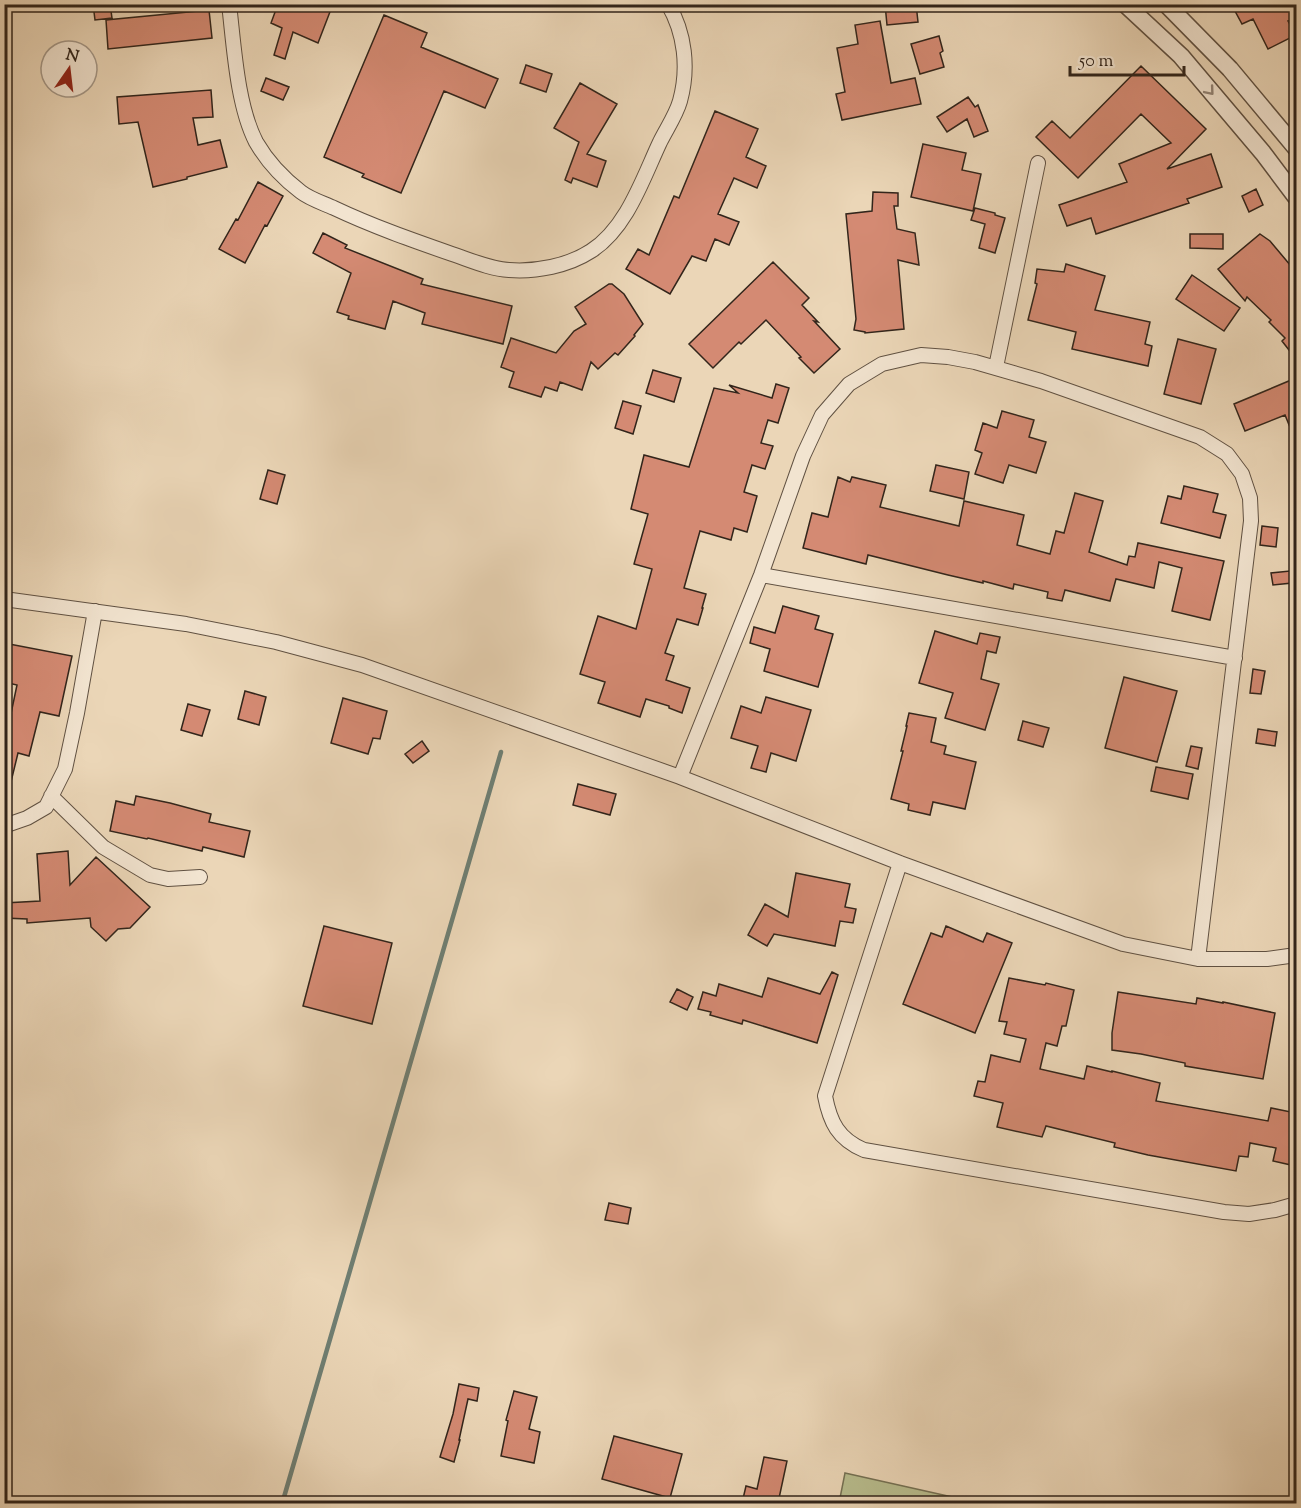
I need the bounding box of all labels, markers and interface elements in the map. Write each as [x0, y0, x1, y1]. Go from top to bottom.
north arrow [39, 39, 99, 99]
scale bar [1070, 39, 1184, 77]
text: N [63, 44, 81, 70]
text: 50 m [1078, 49, 1114, 75]
one-way arrow [1203, 84, 1214, 95]

